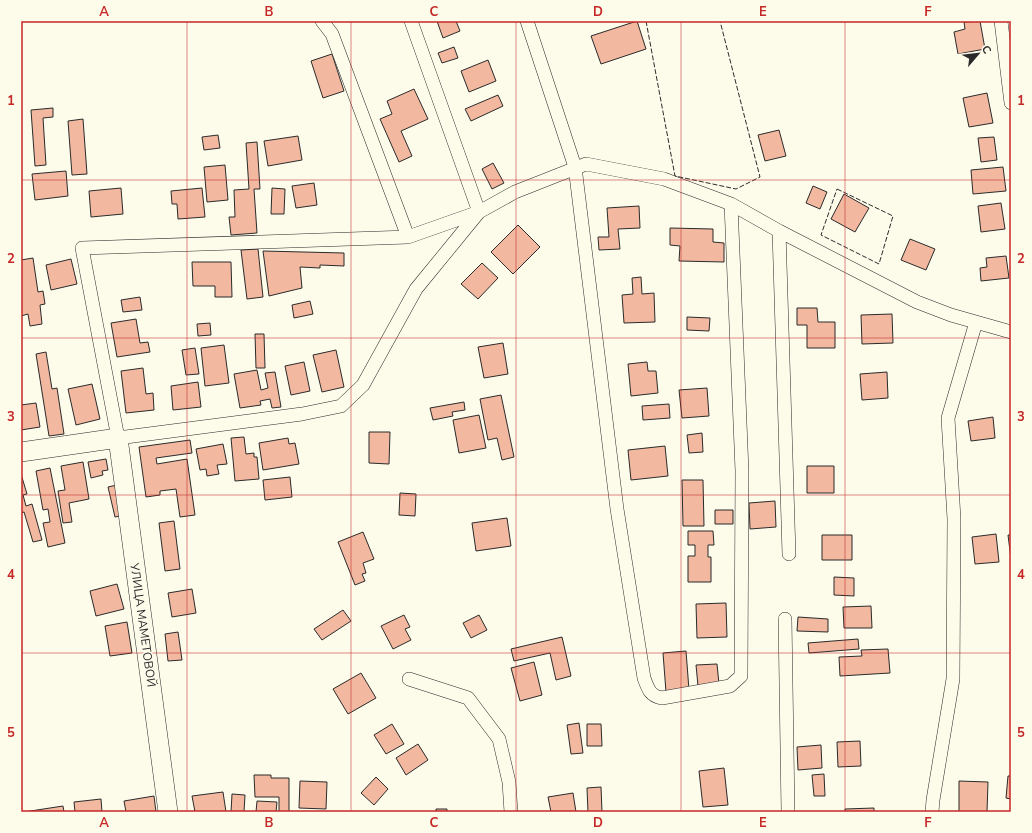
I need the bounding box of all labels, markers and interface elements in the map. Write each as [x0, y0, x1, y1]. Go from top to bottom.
text: A [99, 3, 109, 21]
text: B [265, 3, 274, 21]
text: C [430, 3, 439, 21]
text: D [593, 3, 603, 21]
text: E [759, 3, 767, 21]
text: F [924, 3, 932, 21]
north arrow [958, 34, 998, 74]
text: С [978, 43, 995, 57]
text: 1 [7, 92, 15, 110]
text: 1 [1017, 92, 1025, 110]
text: 2 [7, 250, 15, 268]
text: 2 [1017, 250, 1025, 268]
text: 3 [7, 408, 15, 426]
text: 3 [1017, 408, 1025, 426]
street label: УЛИЦА МАМЕТОВОЙ [126, 561, 160, 688]
text: 4 [7, 566, 15, 584]
text: 4 [1017, 566, 1025, 584]
text: 5 [7, 724, 15, 742]
text: 5 [1017, 724, 1025, 742]
text: A [99, 814, 109, 832]
text: B [265, 814, 274, 832]
text: C [430, 814, 439, 832]
text: D [593, 814, 603, 832]
text: E [759, 814, 767, 832]
text: F [924, 814, 932, 832]

